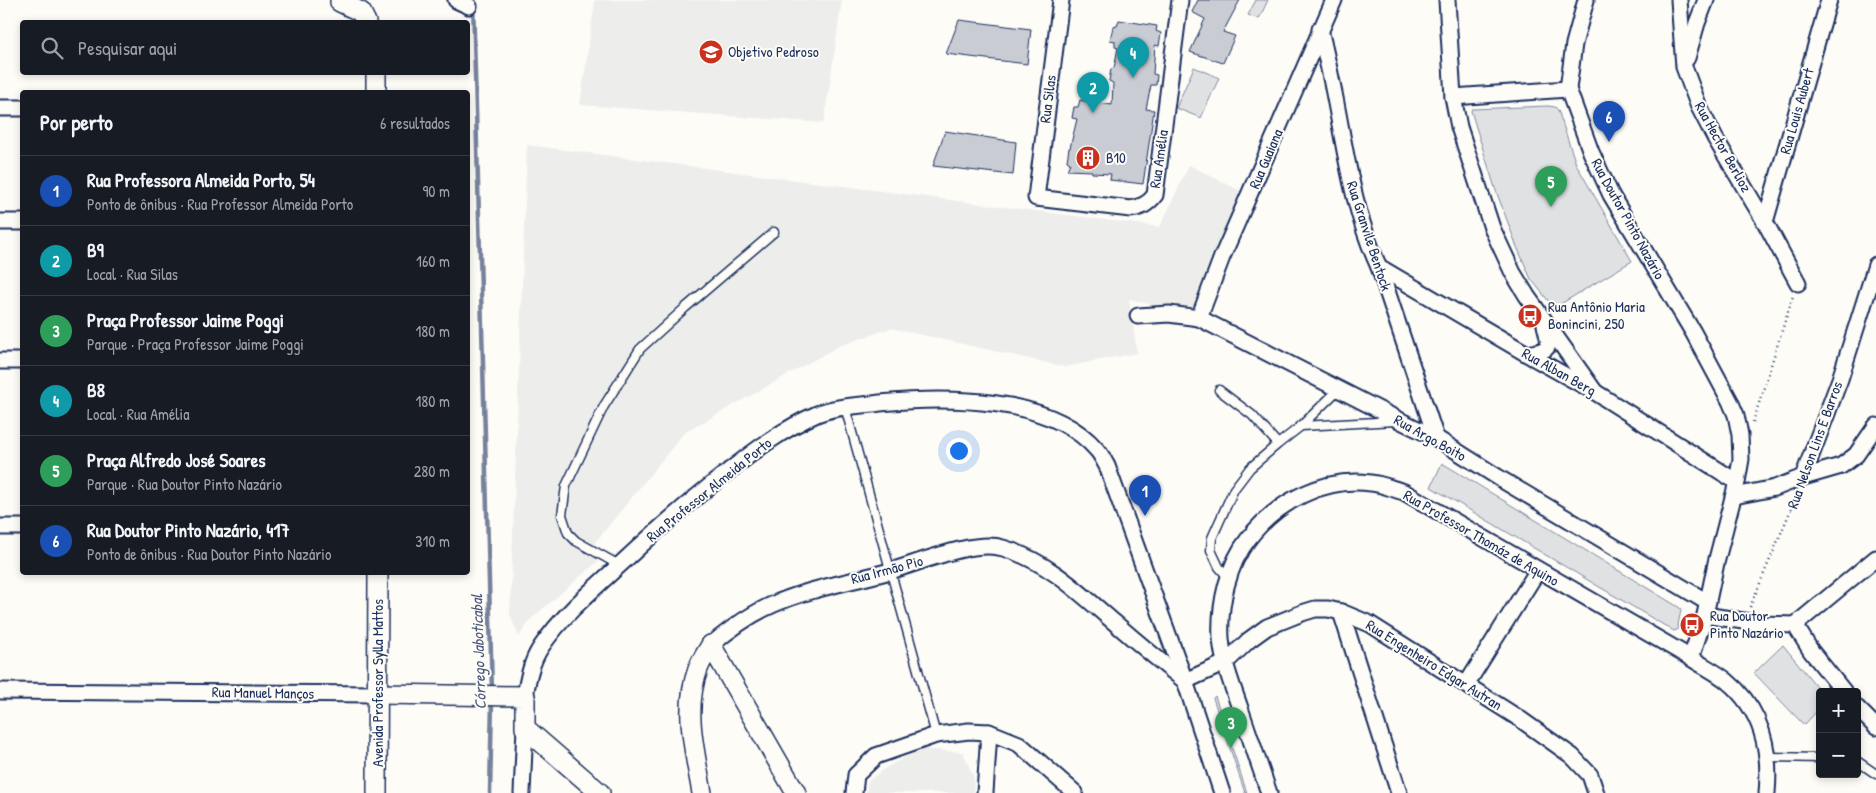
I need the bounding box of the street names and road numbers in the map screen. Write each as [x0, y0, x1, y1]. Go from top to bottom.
street label: Rua Louis Aubert [1774, 65, 1819, 156]
street label: Rua Silas [1034, 74, 1061, 124]
street label: Rua Hector Berlioz [1690, 98, 1757, 196]
street label: Rua Guaiana [1244, 126, 1288, 192]
street label: Rua Amélia [1144, 128, 1173, 190]
street label: Rua Doutor Pinto Nazário [1587, 155, 1670, 283]
street label: Rua Granvile Bentock [1342, 178, 1397, 293]
street label: Rua Alban Berg [1518, 343, 1600, 401]
street label: Rua Nelson Lins E Barros [1782, 378, 1847, 511]
street label: Rua Argo Boito [1390, 409, 1470, 466]
street label: Rua Professor Almeida Porto [642, 432, 776, 547]
street label: Rua Professor Thomáz de Aquino [1400, 484, 1563, 591]
street label: Rua Irmão Pio [849, 550, 925, 589]
street label: Avenida Professor Sylla Mattos [367, 599, 388, 767]
street label: Rua Engenheiro Edgar Autran [1362, 614, 1507, 715]
street label: Rua Manuel Manços [212, 681, 315, 704]

